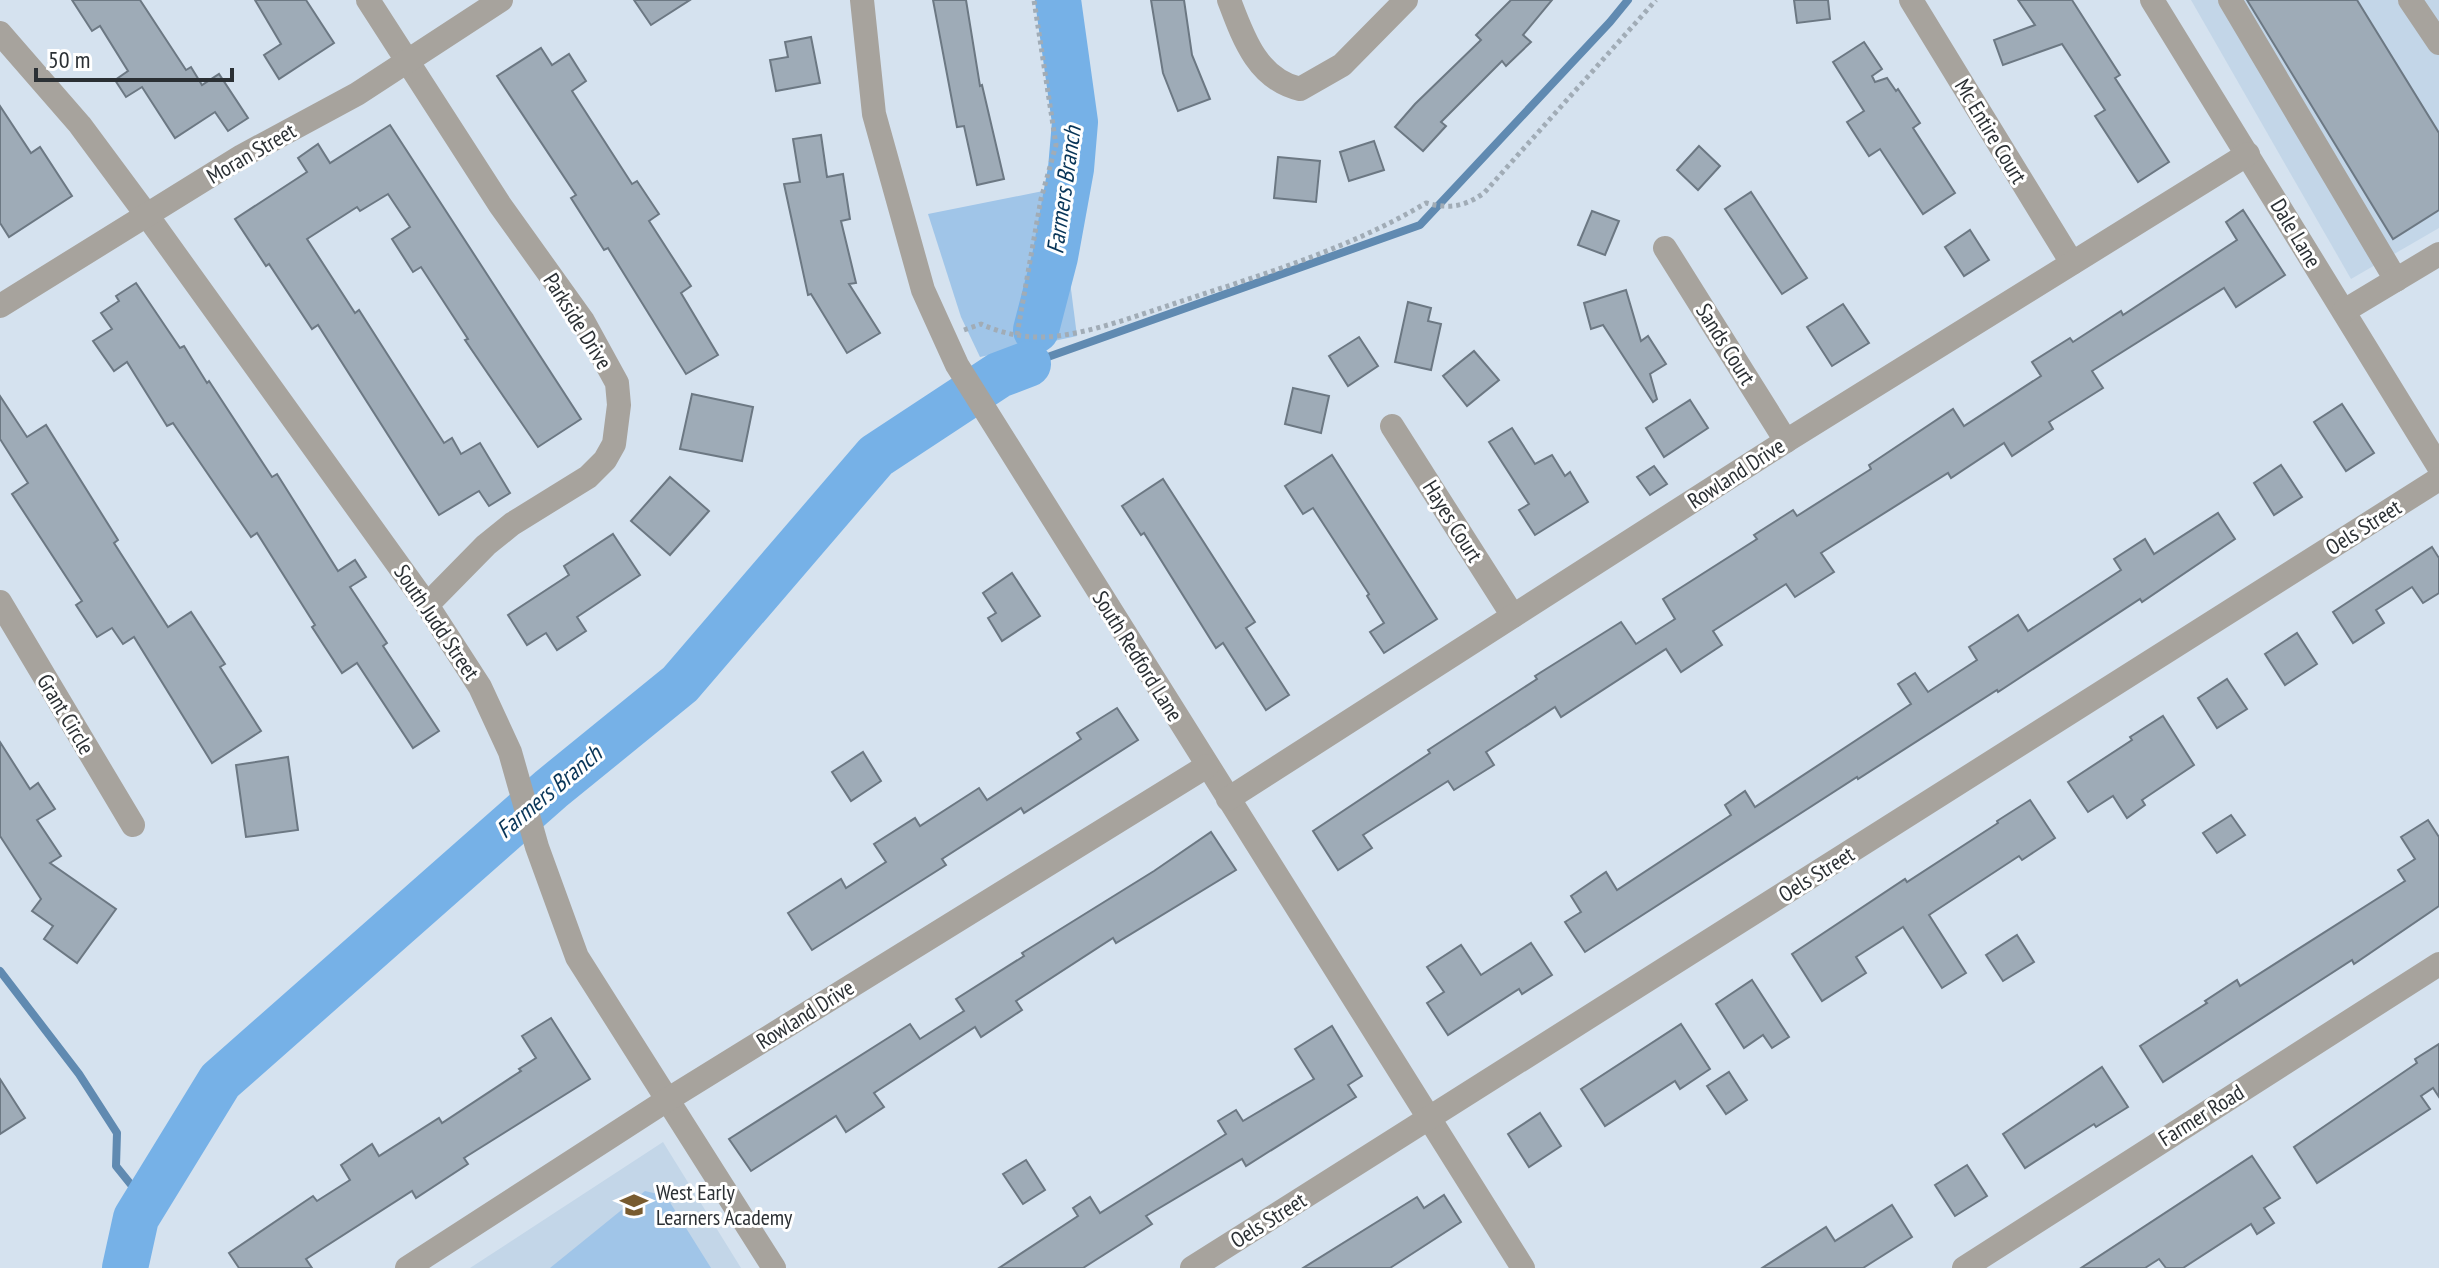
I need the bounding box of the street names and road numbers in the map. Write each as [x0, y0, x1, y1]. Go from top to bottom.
street label: Mc Entire Court [1949, 74, 2033, 188]
street label: Moran Street [201, 116, 301, 190]
street label: Dale Lane [2265, 193, 2327, 273]
street label: Parkside Drive [537, 268, 619, 374]
street label: Sands Court [1690, 298, 1762, 390]
street label: Rowland Drive [1682, 431, 1790, 515]
street label: Hayes Court [1417, 475, 1489, 567]
street label: Oels Street [2320, 493, 2406, 561]
street label: South Judd Street [388, 559, 486, 685]
street label: South Redford Lane [1087, 586, 1189, 726]
street label: Grant Circle [31, 669, 101, 759]
street label: Oels Street [1773, 840, 1859, 908]
street label: Rowland Drive [751, 973, 859, 1055]
street label: Farmer Road [2153, 1078, 2249, 1152]
street label: Oels Street [1225, 1186, 1311, 1254]

